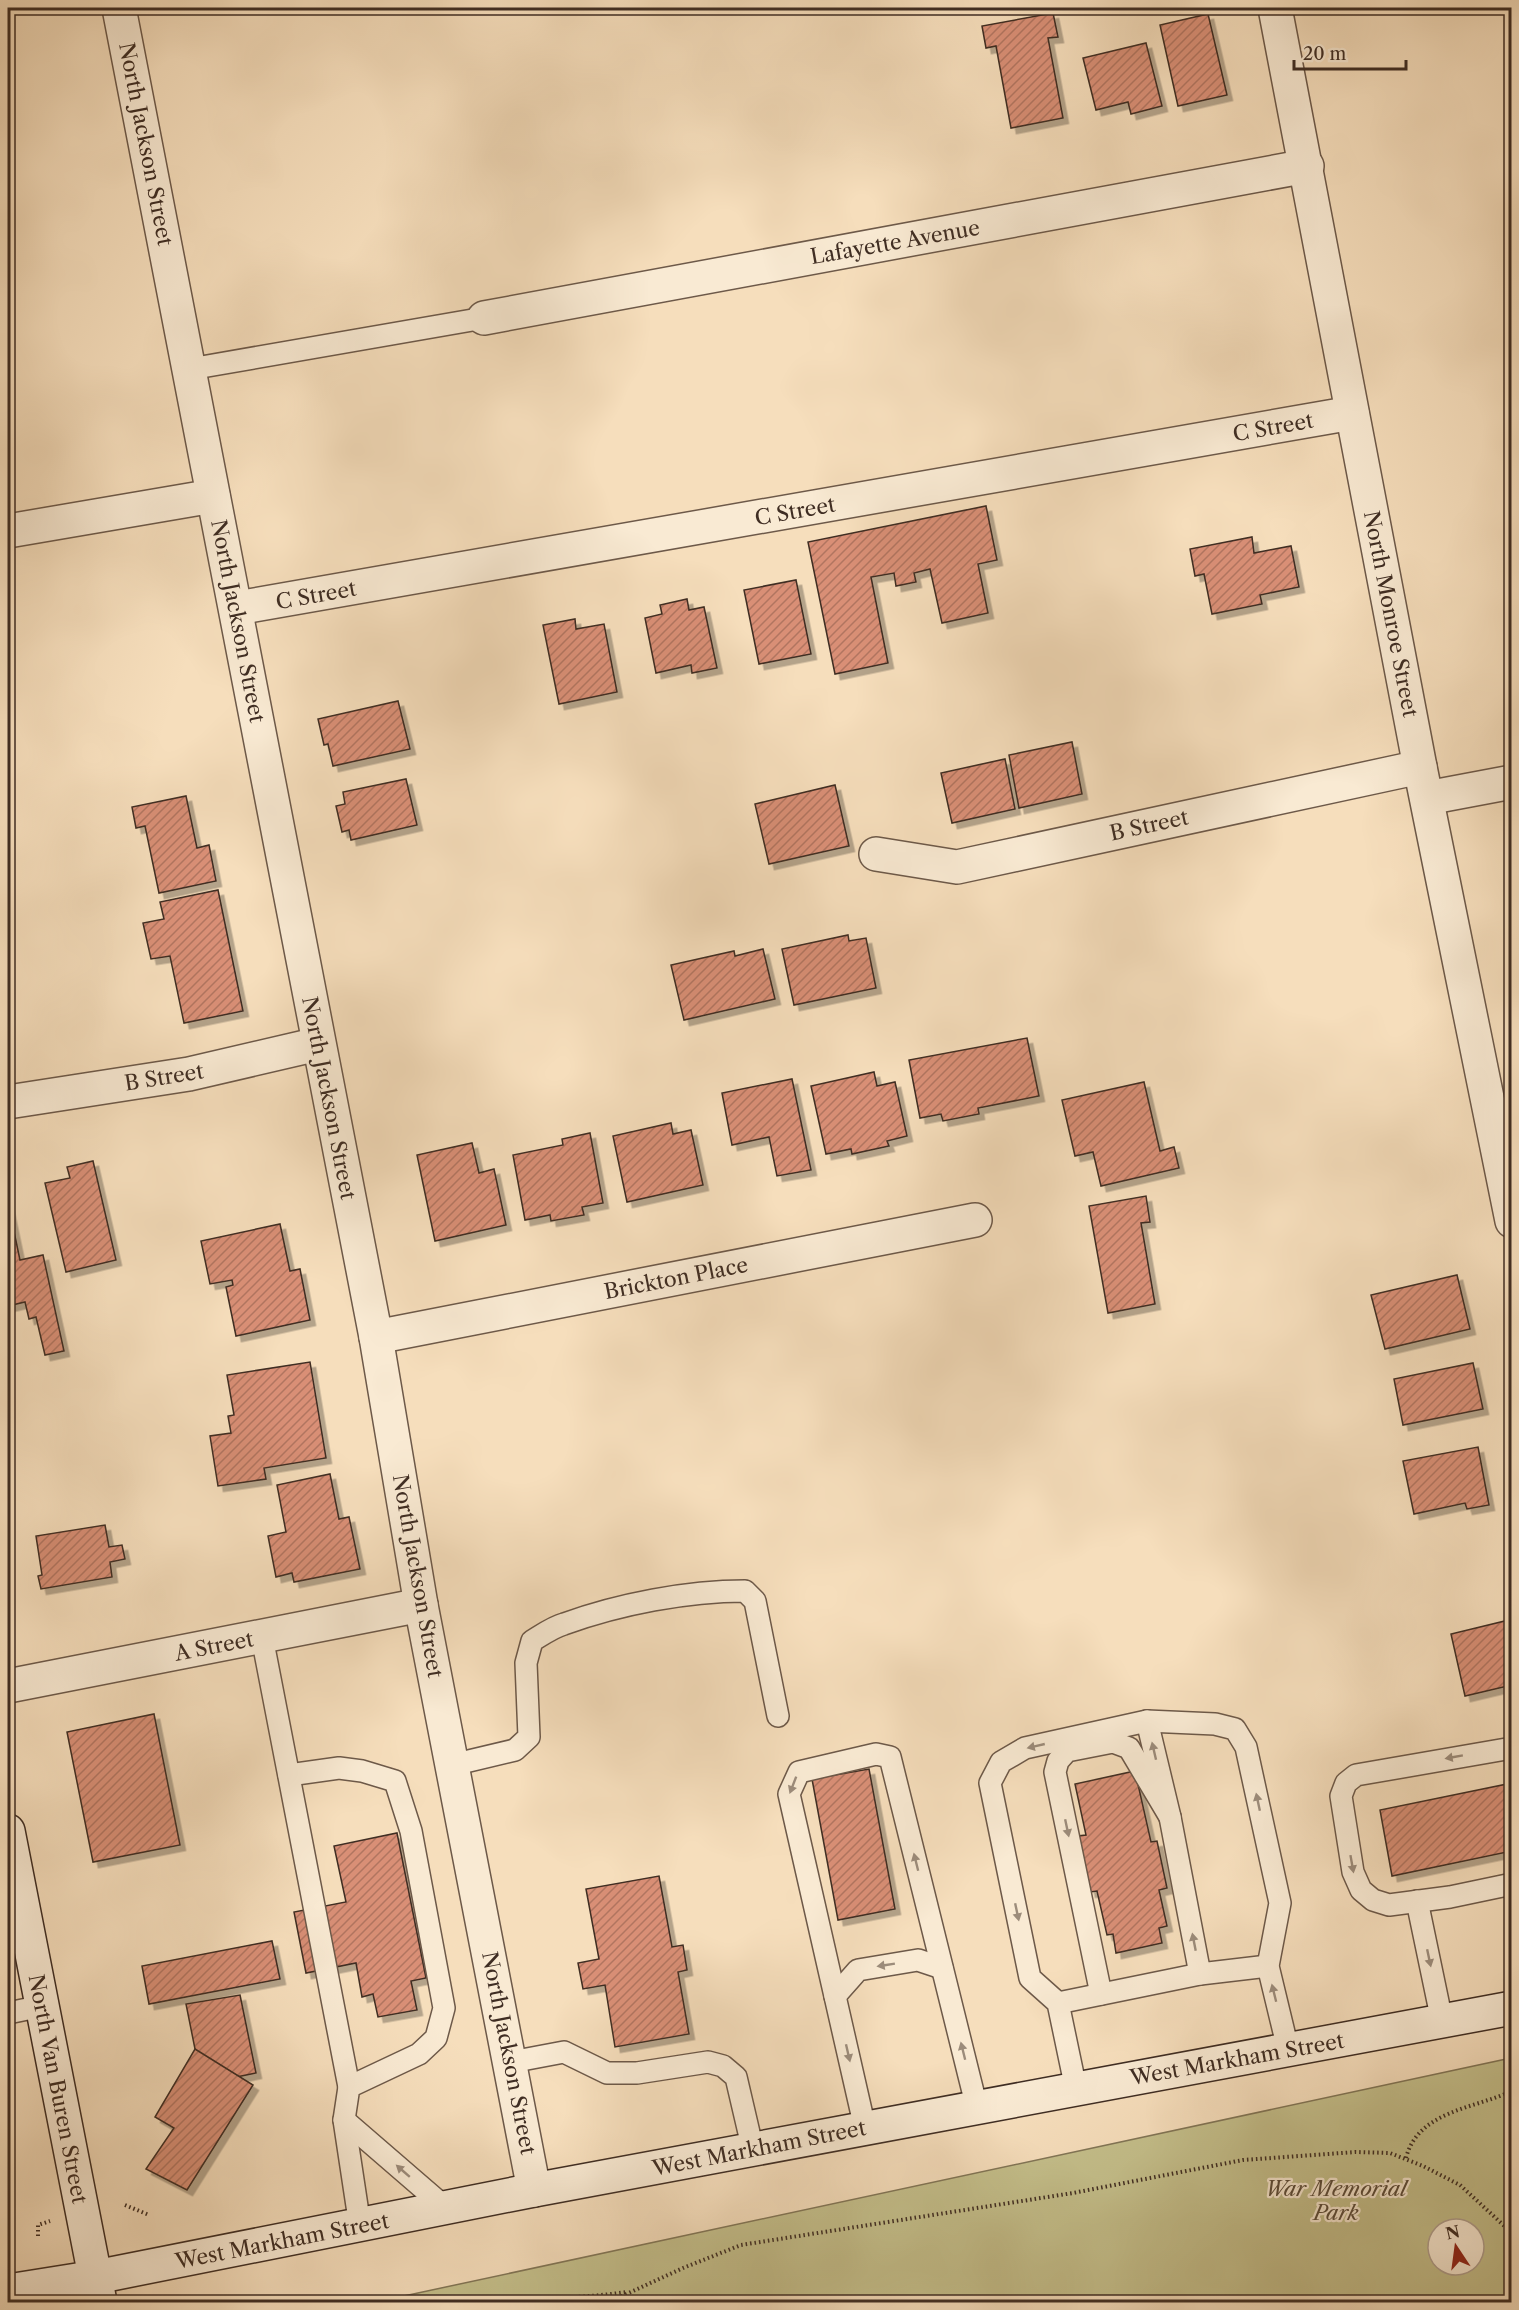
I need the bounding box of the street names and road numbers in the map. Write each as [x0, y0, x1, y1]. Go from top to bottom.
street label: North Jackson Street [114, 40, 178, 248]
street label: Lafayette Avenue [808, 215, 982, 269]
street label: C Street [1231, 408, 1316, 446]
street label: C Street [753, 492, 838, 530]
street label: North Monroe Street [1359, 509, 1423, 720]
street label: North Jackson Street [206, 517, 270, 725]
street label: C Street [274, 576, 359, 614]
street label: B Street [1107, 804, 1191, 846]
street label: North Jackson Street [297, 994, 361, 1202]
street label: B Street [123, 1058, 206, 1096]
street label: Brickton Place [602, 1252, 750, 1304]
street label: North Jackson Street [388, 1472, 448, 1680]
street label: A Street [171, 1626, 256, 1666]
street label: North Jackson Street [477, 1949, 541, 2157]
street label: North Van Buren Street [23, 1972, 93, 2206]
street label: West Markham Street [1127, 2028, 1347, 2090]
street label: West Markham Street [649, 2115, 868, 2181]
street label: West Markham Street [172, 2208, 391, 2274]

